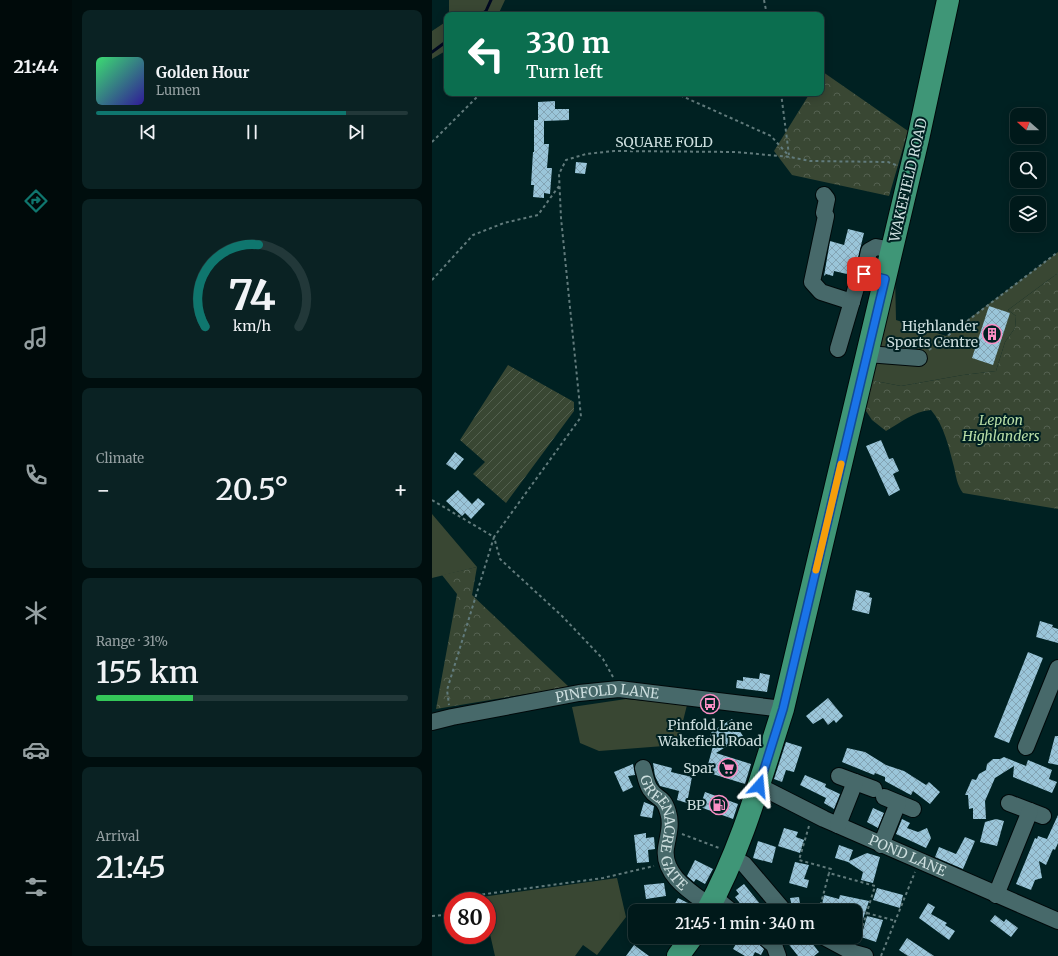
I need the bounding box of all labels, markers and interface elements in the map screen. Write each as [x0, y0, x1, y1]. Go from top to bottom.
text: 330 m [526, 25, 610, 61]
icon: left [460, 28, 512, 80]
text: 21:44 [13, 55, 59, 78]
text: Turn left [526, 60, 603, 83]
text: Golden Hour [156, 63, 250, 82]
text: Lumen [156, 82, 200, 99]
north arrow [1010, 108, 1046, 144]
map controls [1010, 108, 1046, 232]
street label: WAKEFIELD ROAD [885, 116, 931, 245]
icon: previous [137, 121, 159, 143]
icon: pause [241, 121, 263, 143]
icon: next [345, 121, 367, 143]
street label: SQUARE FOLD [615, 133, 713, 151]
button: search [1010, 152, 1046, 188]
icon: directions [22, 187, 50, 215]
button: layers [1010, 196, 1046, 232]
pin [847, 257, 881, 291]
icon: arrive [853, 263, 875, 285]
text: 74 [228, 269, 276, 321]
text: km/h [233, 316, 271, 334]
place label: Highlander Sports Centre [887, 317, 978, 351]
building icon: Highlander Sports Centre [981, 323, 1003, 345]
icon: music [22, 324, 50, 352]
park label: Lepton Highlanders [961, 411, 1040, 445]
text: Climate [96, 450, 144, 467]
icon: phone [22, 461, 50, 489]
text: 20.5° [215, 470, 289, 508]
text: − [96, 476, 111, 504]
text: + [393, 476, 408, 504]
icon: climate [22, 599, 50, 627]
text: Range · 31% [96, 633, 168, 650]
text: 155 km [96, 653, 199, 691]
street label: PINFOLD LANE [554, 680, 660, 706]
bus stop icon: Pinfold Lane Wakefield Road [699, 693, 721, 715]
place label: Pinfold Lane Wakefield Road [657, 716, 763, 750]
icon: car [22, 736, 50, 764]
supermarket icon: Spar [717, 757, 739, 779]
place label: Spar [683, 759, 714, 777]
position arrow [738, 765, 780, 807]
street label: GREENACRE GATE [636, 773, 691, 894]
fuel station icon: BP [708, 794, 730, 816]
place label: BP [687, 796, 705, 814]
text: Arrival [96, 828, 139, 845]
street label: POND LANE [866, 831, 949, 880]
text: 21:45 [96, 848, 166, 886]
icon: filters [22, 873, 50, 901]
speed limit sign: 80 [444, 892, 496, 944]
text: 21:45 · 1 min · 340 m [675, 914, 815, 933]

